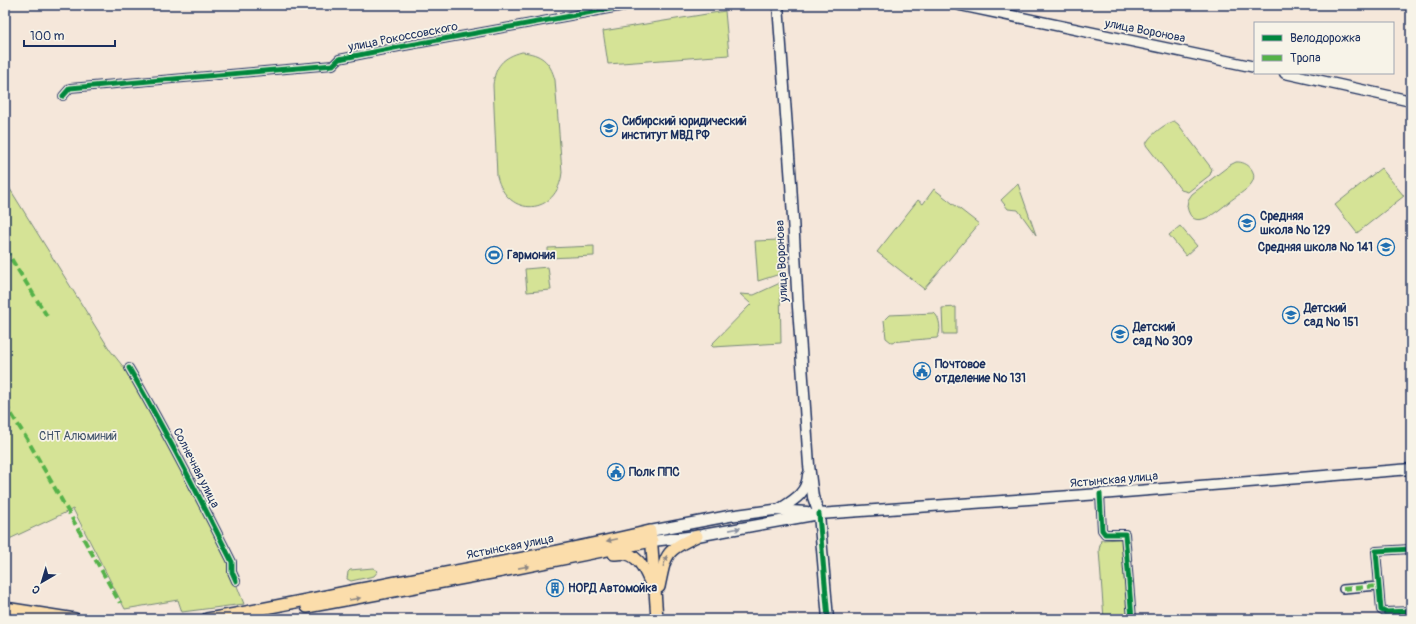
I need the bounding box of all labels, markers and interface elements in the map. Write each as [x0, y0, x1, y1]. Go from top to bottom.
street label: улица Воронова [1102, 16, 1187, 46]
street label: улица Рокоссовского [346, 19, 460, 55]
scale bar [24, 22, 115, 48]
legend [1254, 22, 1394, 74]
text: 100 m [30, 29, 65, 44]
text: Велодорожка [1290, 31, 1361, 46]
text: Тропа [1290, 51, 1321, 66]
place label: Сибирский юридический институт МВД РФ [621, 114, 747, 143]
school or university icon: Сибирский юридический институт МВД РФ [599, 118, 619, 138]
place label: Средняя школа № 129 [1260, 209, 1330, 238]
school or university icon: Средняя школа № 129 [1237, 213, 1257, 233]
street label: улица Воронова [772, 219, 792, 303]
school or university icon: Средняя школа № 141 [1376, 237, 1396, 257]
place label: Средняя школа № 141 [1258, 240, 1373, 255]
sports icon: Гармония [484, 245, 504, 265]
place label: Гармония [507, 248, 556, 263]
place label: Детский сад № 151 [1303, 301, 1359, 330]
school or university icon: Детский сад № 151 [1281, 305, 1301, 325]
place label: Детский сад № 309 [1132, 320, 1193, 349]
school or university icon: Детский сад № 309 [1110, 324, 1130, 344]
place label: Почтовое отделение № 131 [934, 357, 1026, 386]
public building icon: Почтовое отделение № 131 [912, 361, 932, 381]
street label: Солнечная улица [169, 425, 223, 511]
park label: СНТ Алюминий [39, 429, 117, 444]
public building icon: Полк ППС [606, 462, 626, 482]
place label: Полк ППС [629, 465, 680, 480]
street label: Ястынская улица [1069, 469, 1159, 491]
one-way arrow [729, 525, 741, 531]
street label: Ястынская улица [465, 531, 555, 563]
one-way arrow [605, 537, 618, 543]
one-way arrow [662, 555, 668, 567]
north arrow [22, 562, 62, 602]
one-way arrow [518, 564, 530, 570]
building icon: НОРД Автомойка [545, 578, 565, 598]
place label: НОРД Автомойка [568, 581, 657, 596]
text: С [29, 582, 43, 597]
one-way arrow [349, 596, 361, 602]

